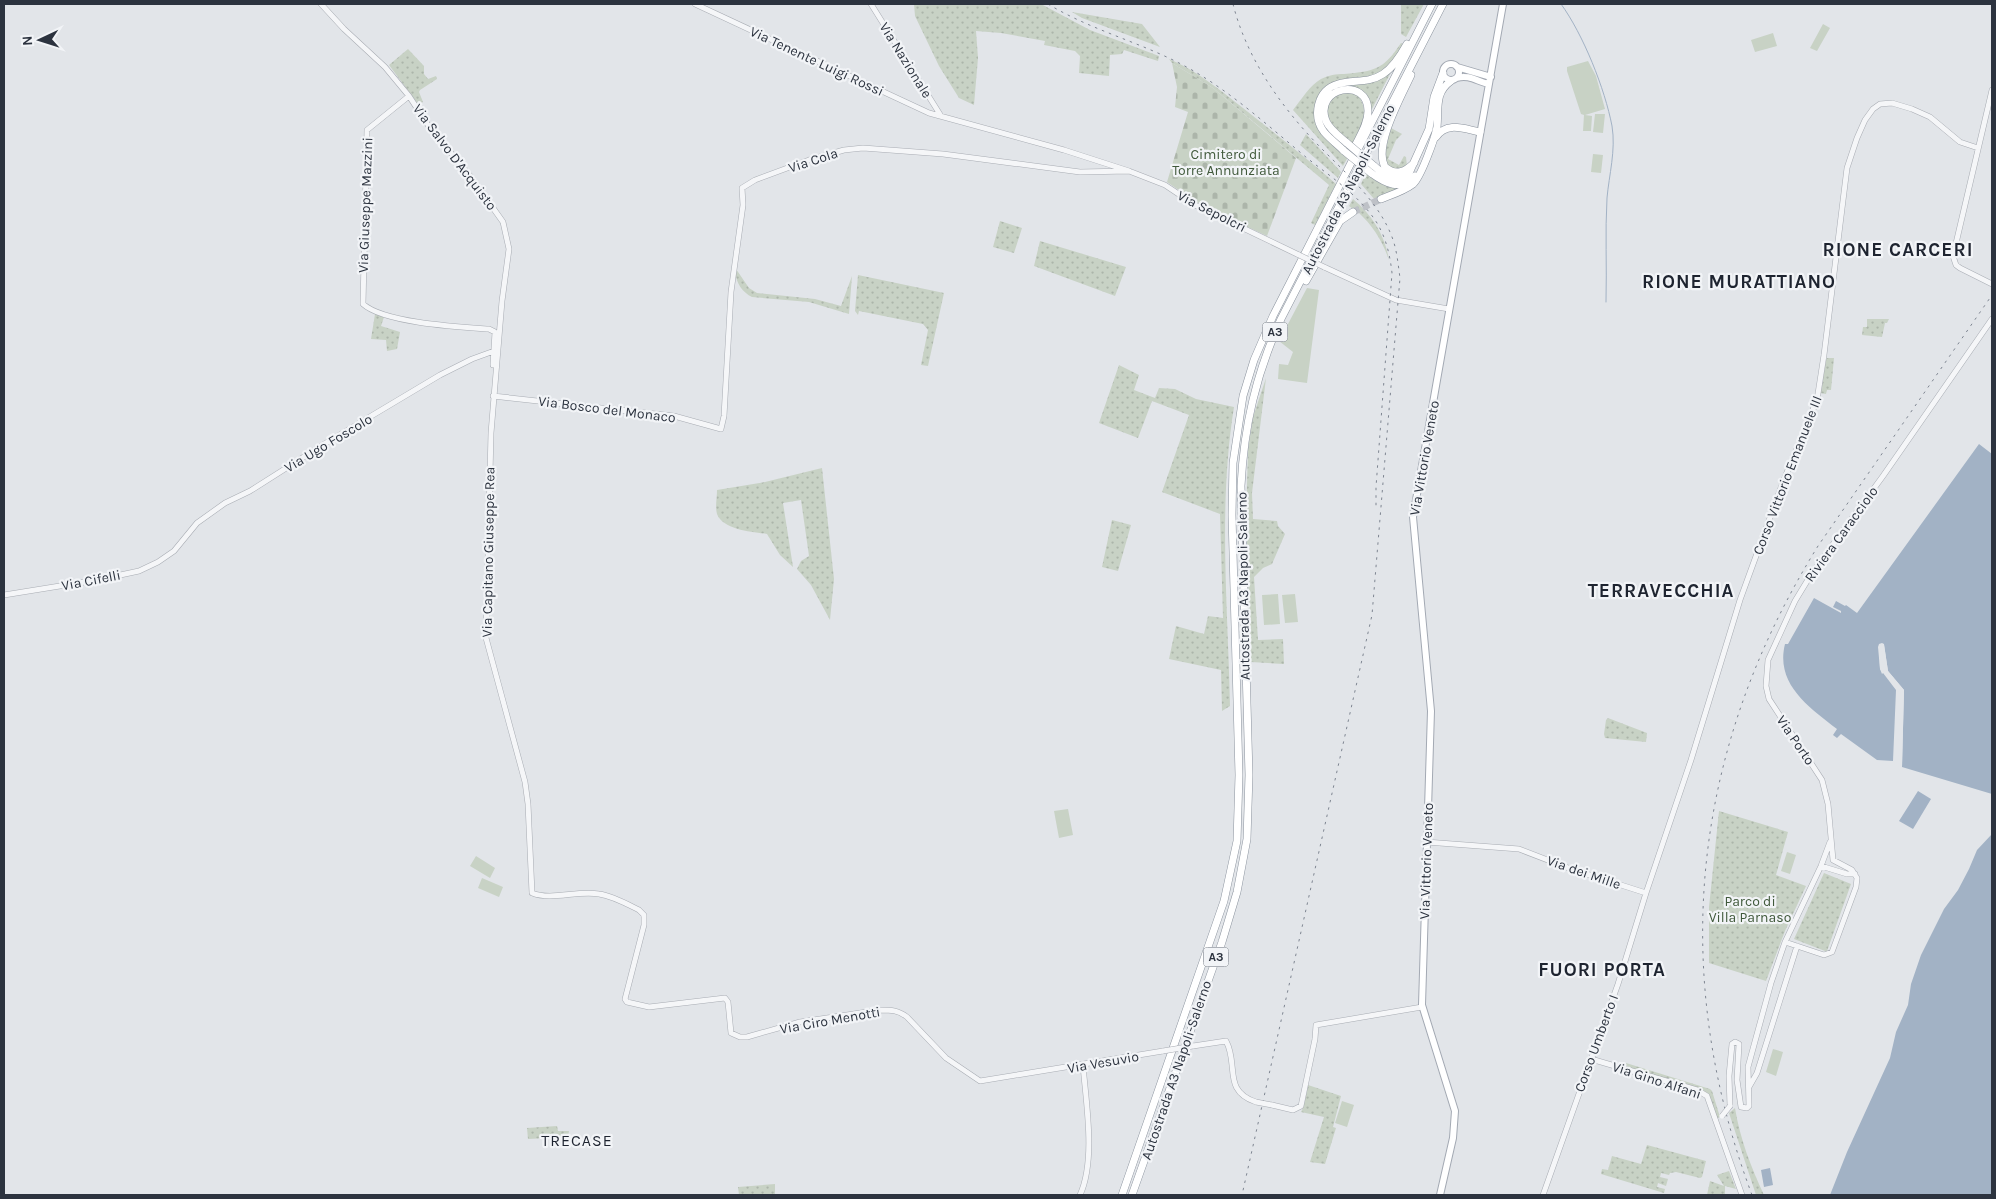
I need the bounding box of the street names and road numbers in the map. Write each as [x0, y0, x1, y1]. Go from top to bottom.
street label: Via Nazionale [876, 19, 936, 101]
street label: Via Tenente Luigi Rossi [747, 23, 886, 100]
street label: Via Salvo D'Acquisto [409, 101, 500, 214]
street label: Autostrada A3 Napoli-Salerno [1298, 101, 1399, 277]
street label: Via Giuseppe Mazzini [355, 137, 376, 273]
street label: Via Cola [786, 145, 840, 176]
street label: Via Sepolcri [1175, 187, 1249, 236]
road number: A3 [1262, 322, 1288, 342]
street label: Via Bosco del Monaco [537, 393, 677, 426]
street label: Corso Vittorio Emanuele III [1749, 393, 1826, 557]
street label: Via Vittorio Veneto [1406, 399, 1443, 517]
street label: Via Ugo Foscolo [281, 411, 375, 476]
street label: Via Capitano Giuseppe Rea [479, 467, 498, 637]
street label: Riviera Caracciolo [1801, 483, 1882, 585]
street label: Autostrada A3 Napoli-Salerno [1233, 492, 1254, 680]
street label: Via Cifelli [60, 566, 122, 595]
street label: Via Porto [1773, 712, 1818, 768]
street label: Via Vittorio Veneto [1416, 802, 1437, 920]
street label: Via dei Mille [1545, 852, 1623, 893]
road number: A3 [1204, 948, 1228, 966]
street label: Autostrada A3 Napoli-Salerno [1138, 978, 1215, 1162]
street label: Corso Umberto I [1571, 992, 1622, 1094]
street label: Via Ciro Menotti [779, 1003, 882, 1038]
street label: Via Vesuvio [1066, 1048, 1140, 1077]
street label: Via Gino Alfani [1610, 1058, 1704, 1103]

